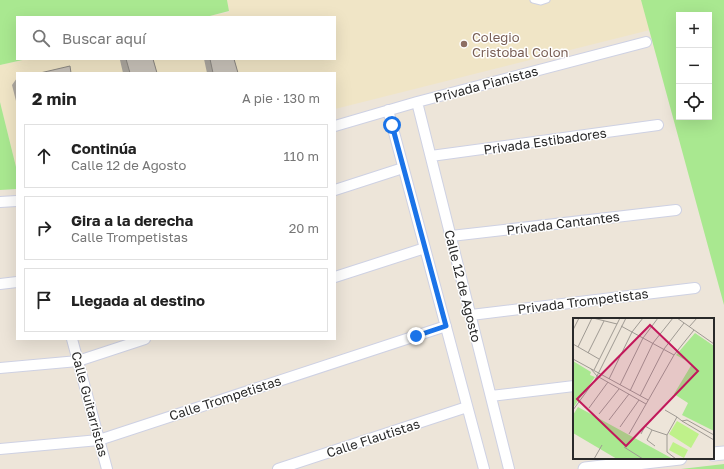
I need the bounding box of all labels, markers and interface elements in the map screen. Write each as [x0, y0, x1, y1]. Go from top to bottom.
map controls [676, 12, 712, 120]
button: + [676, 12, 712, 48]
search box [16, 16, 336, 60]
icon: search [30, 27, 52, 49]
text: Buscar aquí [62, 29, 146, 47]
place label: Colegio Cristobal Colon [472, 29, 569, 60]
marker: Colegio Cristobal Colon [459, 39, 469, 49]
button: − [676, 48, 712, 84]
street label: Privada Pianistas [432, 62, 540, 106]
button: locate [676, 84, 712, 120]
text: 2 min [32, 88, 76, 109]
text: A pie · 130 m [242, 90, 320, 106]
route start [383, 116, 401, 134]
street label: Privada Estibadores [483, 124, 608, 158]
text: Continúa [71, 139, 137, 157]
icon: ahead [33, 145, 55, 167]
text: 110 m [284, 148, 319, 164]
text: Calle 12 de Agosto [71, 157, 186, 173]
street label: Privada Cantantes [505, 208, 621, 238]
text: Gira a la derecha [71, 211, 193, 229]
icon: right [33, 217, 55, 239]
text: 20 m [289, 220, 319, 236]
street label: Calle 12 de Agosto [441, 228, 485, 344]
text: Calle Trompetistas [71, 229, 188, 245]
street label: Privada Trompetistas [517, 285, 649, 317]
icon: arrive [33, 289, 55, 311]
text: Llegada al destino [71, 291, 205, 309]
inset map [573, 318, 714, 459]
route end [407, 327, 425, 345]
street label: Calle Guitarristas [68, 350, 112, 458]
street label: Calle Trompetistas [167, 372, 283, 424]
street label: Calle Flautistas [324, 415, 422, 461]

